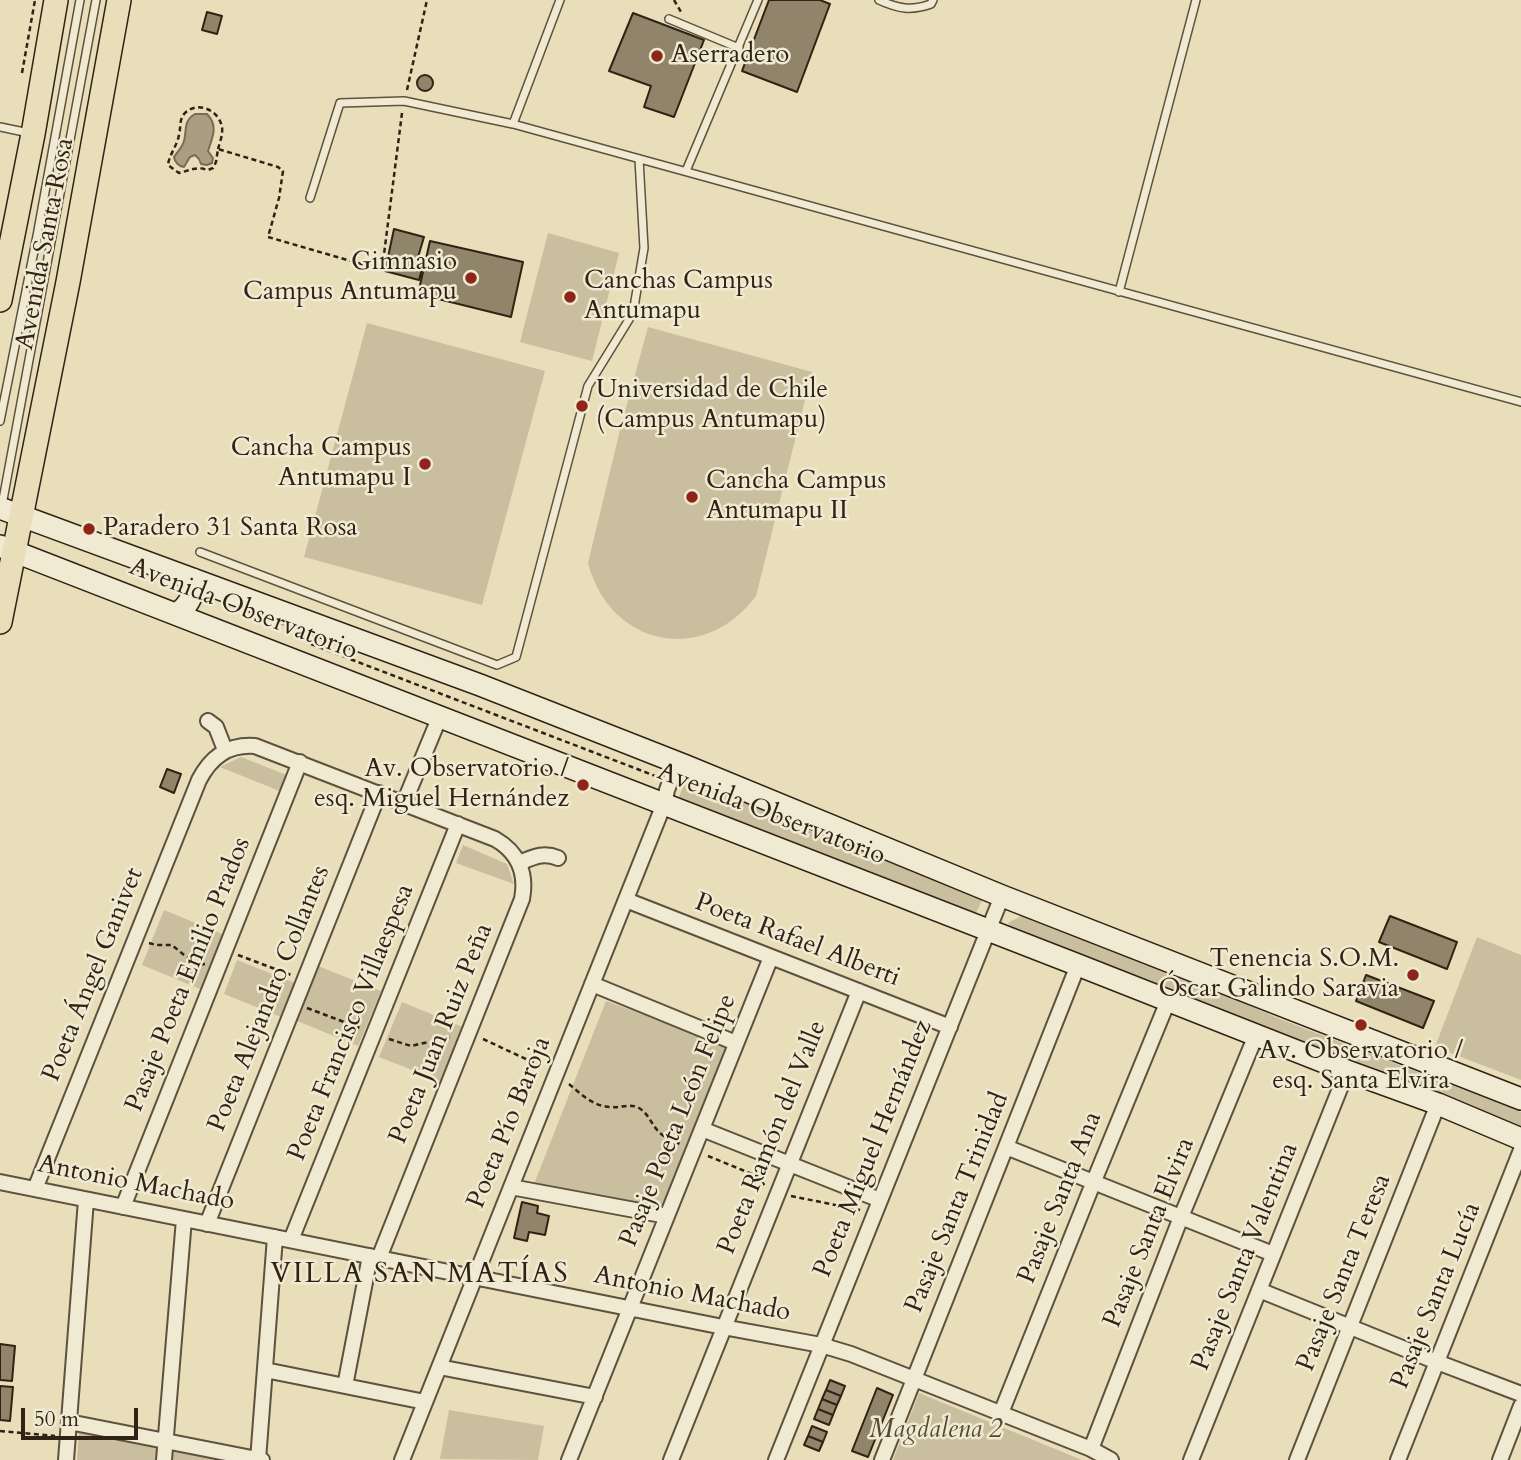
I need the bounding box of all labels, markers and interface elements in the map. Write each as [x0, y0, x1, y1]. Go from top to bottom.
place label: Aserradero [671, 40, 789, 72]
marker: Aserradero [649, 48, 665, 64]
street label: Avenida Santa Rosa [10, 135, 82, 353]
place label: Gimnasio Campus Antumapu [243, 247, 457, 308]
place label: Canchas Campus Antumapu [584, 266, 773, 328]
marker: Gimnasio Campus Antumapu [463, 270, 479, 286]
marker: Canchas Campus Antumapu [562, 289, 578, 305]
place label: Universidad de Chile (Campus Antumapu) [596, 375, 828, 436]
marker: Universidad de Chile (Campus Antumapu) [574, 398, 590, 414]
place label: Cancha Campus Antumapu I [231, 433, 411, 494]
marker: Cancha Campus Antumapu I [417, 456, 433, 472]
place label: Cancha Campus Antumapu II [706, 466, 886, 528]
marker: Cancha Campus Antumapu II [684, 489, 700, 505]
place label: Paradero 31 Santa Rosa [103, 513, 358, 545]
marker: Paradero 31 Santa Rosa [81, 521, 97, 537]
street label: Avenida Observatorio [125, 552, 361, 668]
place label: Av. Observatorio / esq. Miguel Hernández [314, 754, 569, 816]
street label: Avenida Observatorio [653, 757, 889, 873]
marker: Av. Observatorio / esq. Miguel Hernández [575, 777, 591, 793]
street label: Pasaje Poeta Emilio Prados [120, 833, 258, 1117]
street label: Poeta Alejandro Collantes [202, 861, 338, 1137]
street label: Poeta Ángel Ganivet [37, 863, 151, 1087]
street label: Poeta Francisco Villaespesa [282, 880, 422, 1166]
street label: Poeta Rafael Alberti [690, 887, 904, 995]
street label: Poeta Juan Ruiz Peña [383, 919, 501, 1149]
place label: Tenencia S.O.M. Óscar Galindo Saravia [1158, 944, 1399, 1006]
marker: Tenencia S.O.M. Óscar Galindo Saravia [1405, 967, 1421, 983]
street label: Pasaje Poeta León Felipe [614, 990, 744, 1252]
street label: Poeta Miguel Hernández [808, 1016, 940, 1282]
street label: Poeta Ramón del Valle [712, 1017, 834, 1259]
marker: Av. Observatorio / esq. Santa Elvira [1353, 1017, 1369, 1033]
street label: Poeta Pío Baroja [461, 1033, 559, 1213]
place label: Av. Observatorio / esq. Santa Elvira [1259, 1036, 1463, 1098]
street label: Pasaje Santa Trinidad [900, 1088, 1016, 1318]
street label: Pasaje Santa Ana [1012, 1107, 1110, 1289]
street label: Pasaje Santa Elvira [1098, 1134, 1202, 1332]
street label: Pasaje Santa Valentina [1186, 1138, 1306, 1376]
street label: Antonio Machado [35, 1150, 237, 1218]
street label: Pasaje Santa Teresa [1291, 1170, 1399, 1376]
street label: Pasaje Santa Lucía [1385, 1198, 1489, 1394]
district label: VILLA SAN MATÍAS [272, 1259, 568, 1293]
street label: Antonio Machado [591, 1261, 793, 1329]
scale bar [24, 1394, 142, 1438]
text: 50 m [34, 1405, 79, 1434]
park label: Magdalena 2 [869, 1415, 1003, 1447]

